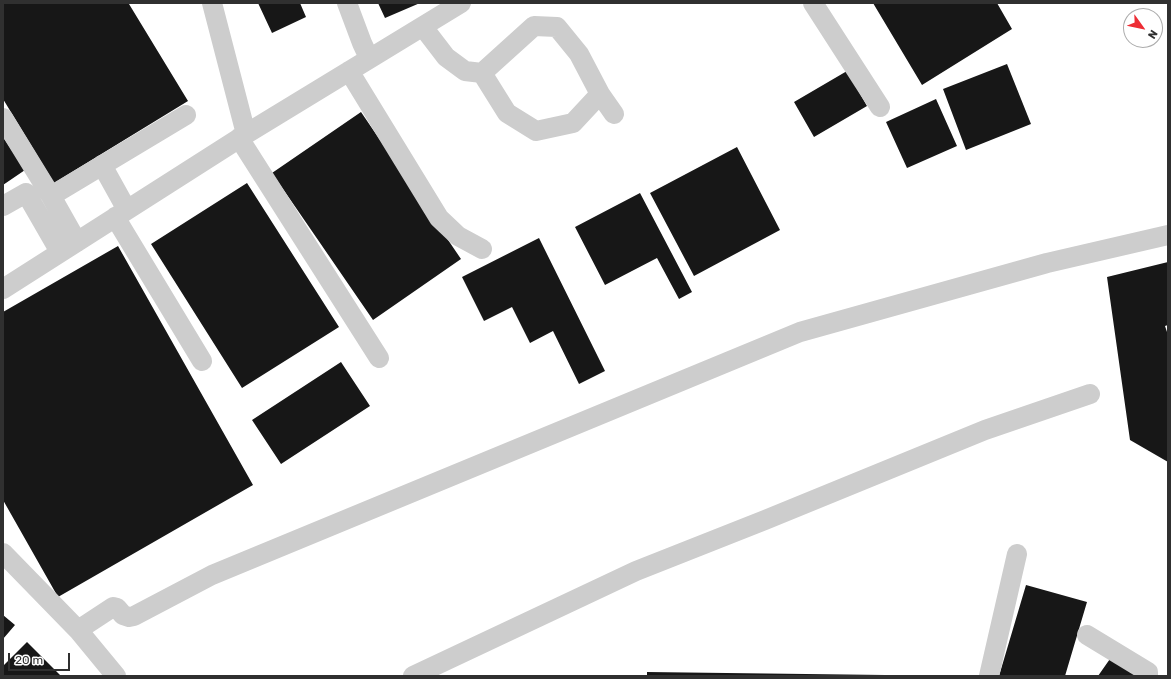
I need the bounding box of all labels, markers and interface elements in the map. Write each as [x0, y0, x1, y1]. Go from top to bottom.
north arrow [1123, 8, 1163, 48]
text: N [1145, 27, 1160, 41]
scale bar [10, 645, 72, 671]
text: 20 m [15, 653, 43, 667]

